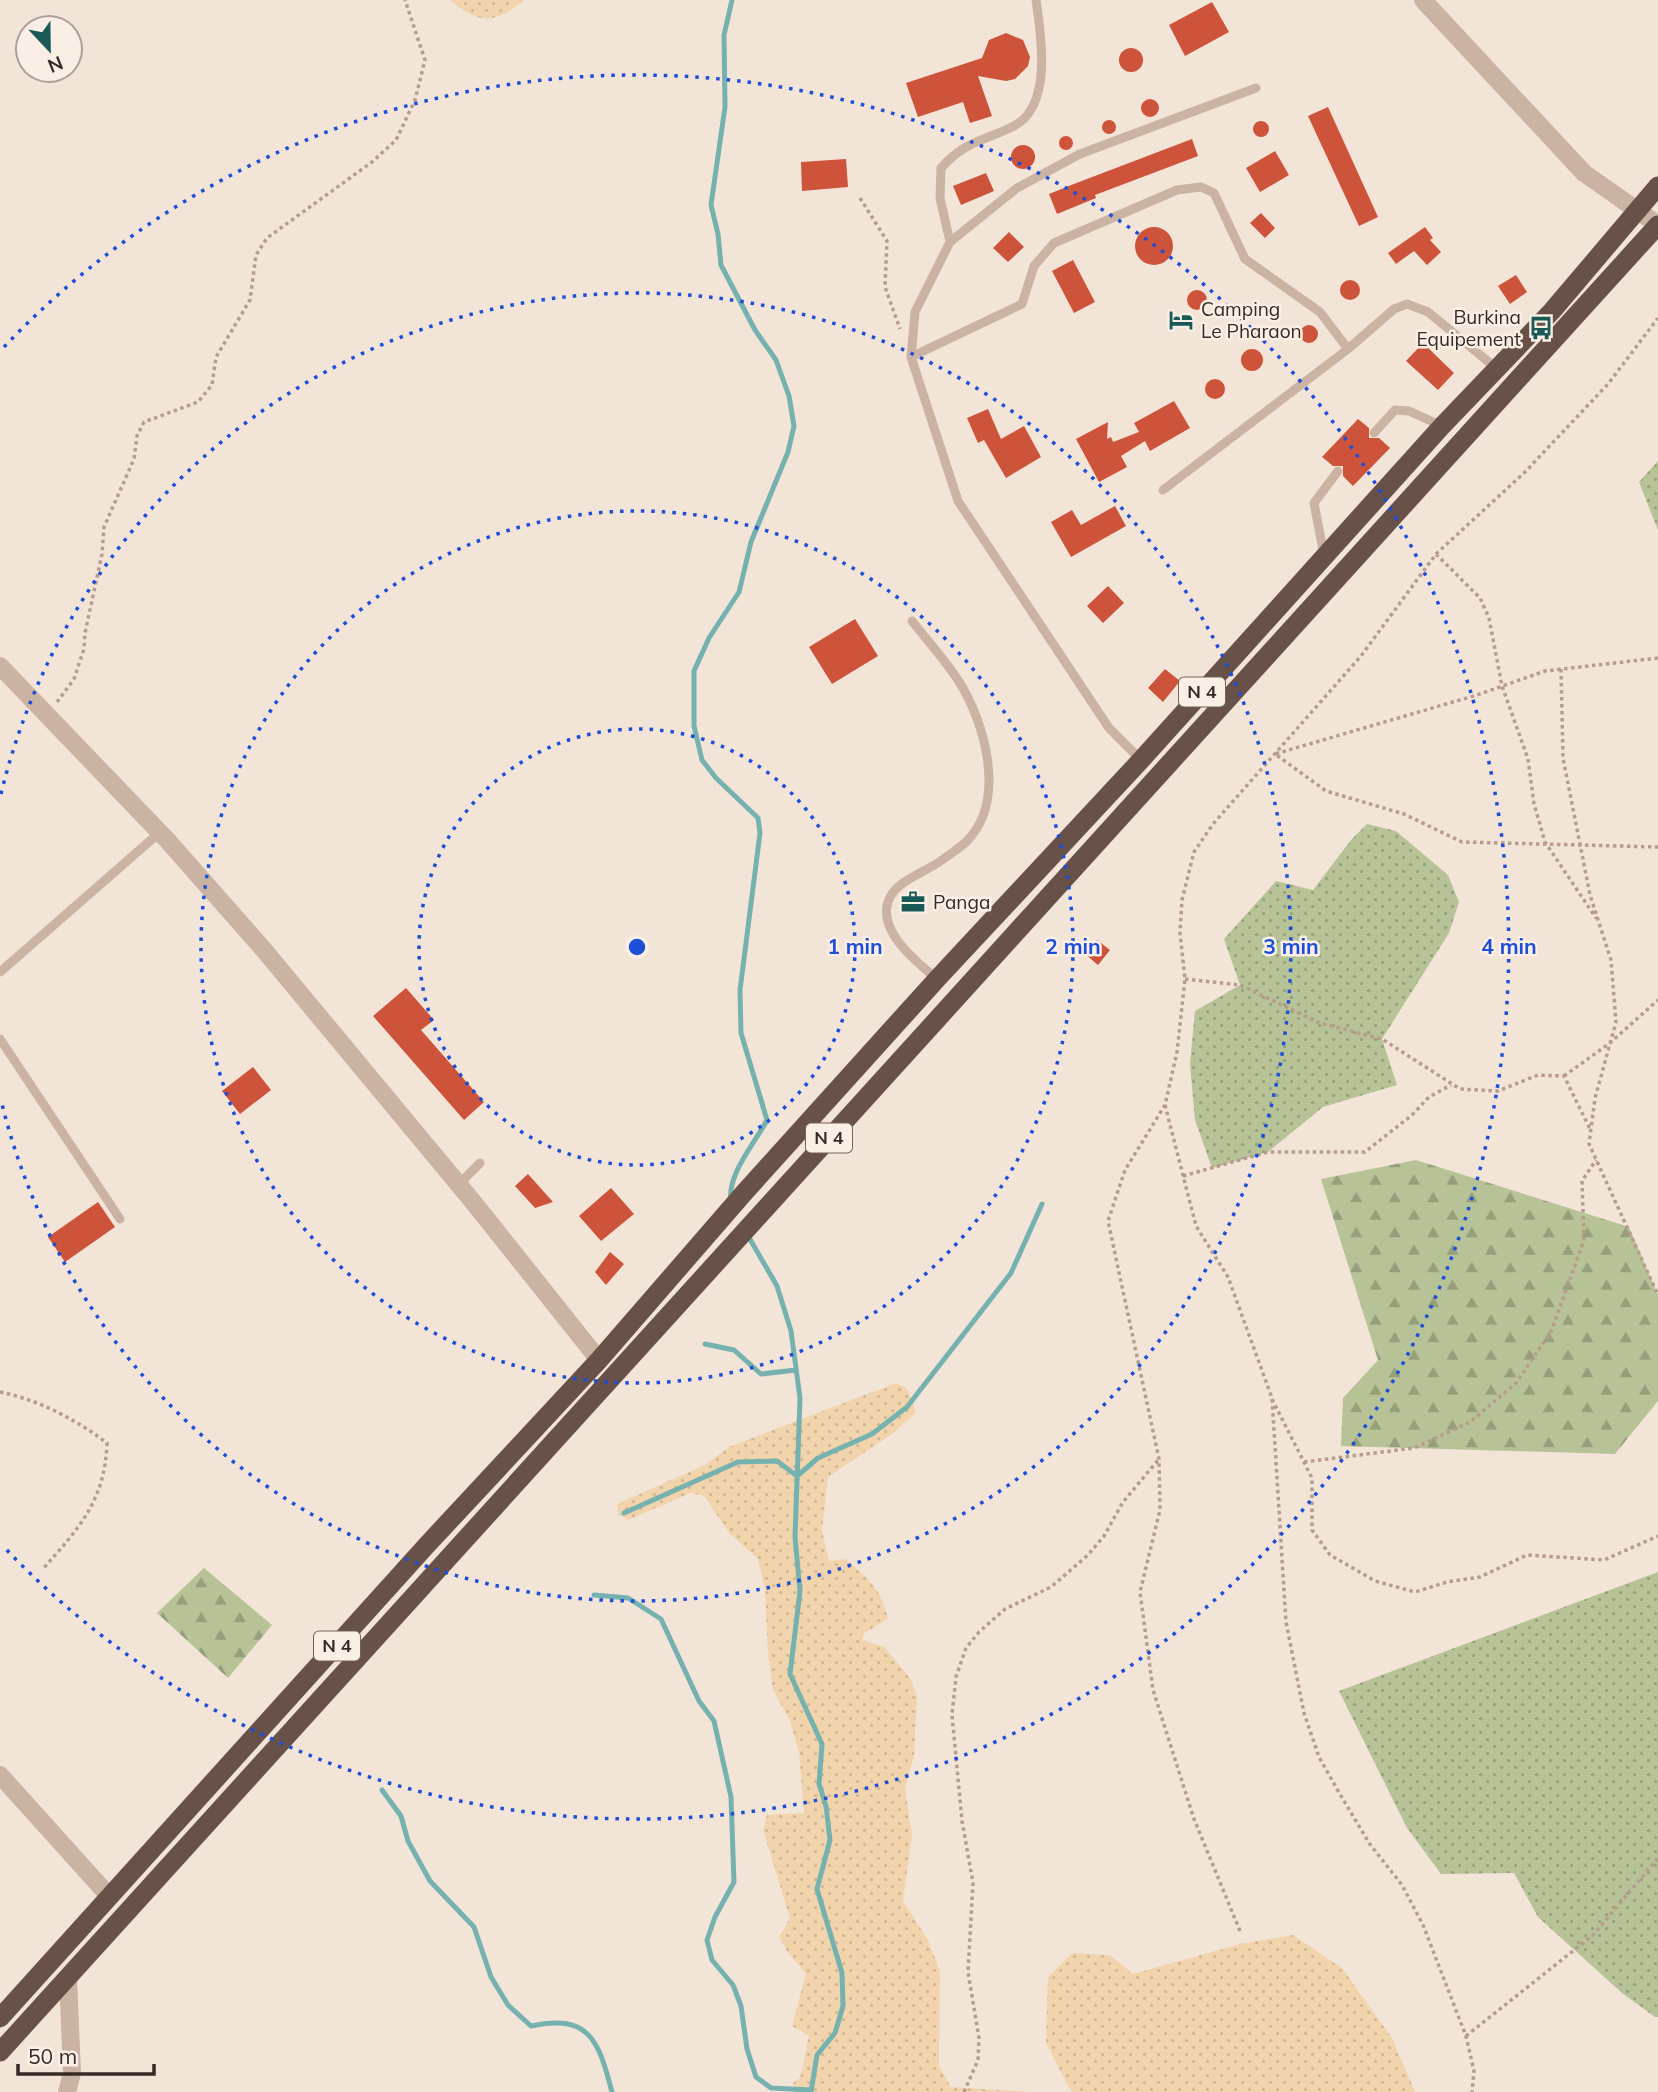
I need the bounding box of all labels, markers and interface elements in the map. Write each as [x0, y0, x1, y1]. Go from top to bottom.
north arrow [14, 14, 84, 84]
text: N [44, 51, 67, 79]
place label: Camping Le Pharaon [1201, 297, 1302, 343]
place label: Burkina Equipement [1416, 305, 1521, 351]
hotel icon: Camping Le Pharaon [1167, 306, 1195, 334]
bus stop icon: Burkina Equipement [1527, 314, 1555, 342]
road number: N 4 [1179, 678, 1225, 706]
office icon: Panga [899, 888, 927, 916]
place label: Panga [933, 890, 990, 914]
text: 1 min [827, 933, 883, 959]
text: 2 min [1045, 933, 1101, 959]
text: 3 min [1263, 933, 1319, 959]
text: 4 min [1481, 933, 1537, 959]
centre of rings [625, 935, 649, 959]
road number: N 4 [806, 1124, 852, 1153]
road number: N 4 [314, 1632, 360, 1660]
scale bar [18, 2032, 154, 2076]
text: 50 m [28, 2043, 77, 2069]

